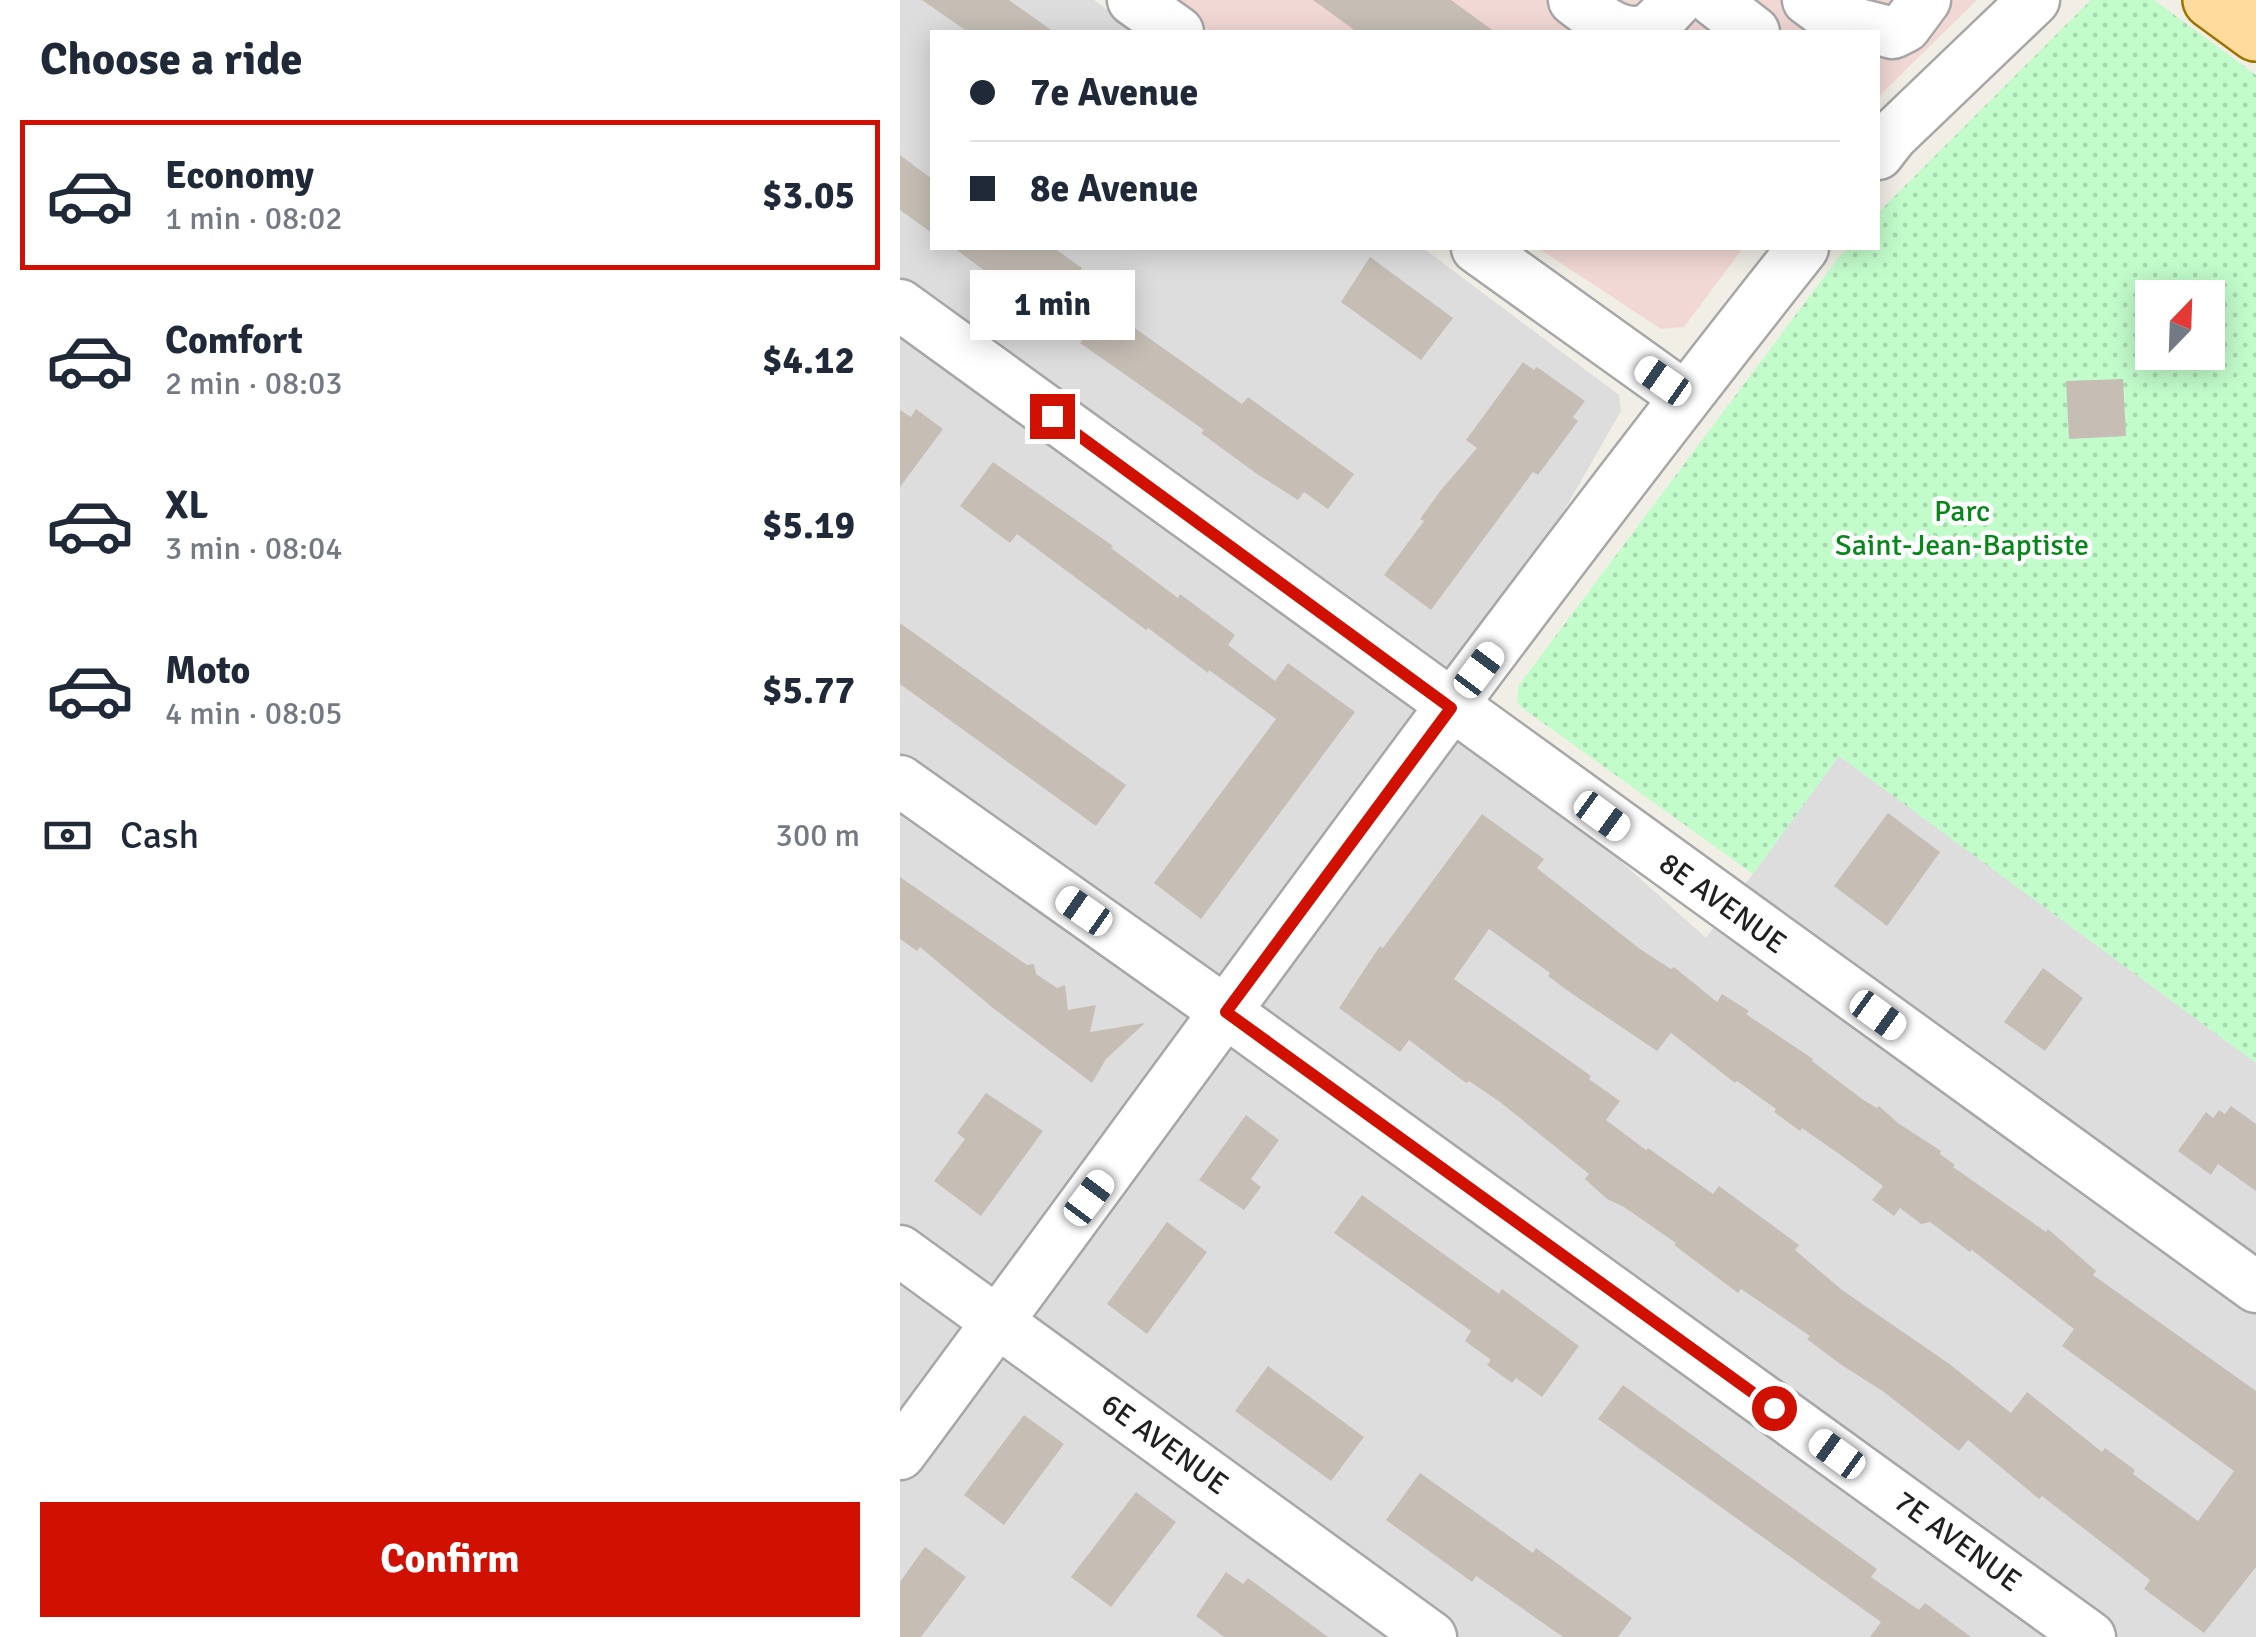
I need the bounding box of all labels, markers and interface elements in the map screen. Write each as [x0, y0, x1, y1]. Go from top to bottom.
text: Choose a ride [40, 32, 303, 87]
text: 7e Avenue [1030, 69, 1198, 116]
icon: car [45, 150, 135, 240]
text: Economy [165, 152, 314, 199]
text: 8e Avenue [1030, 165, 1198, 212]
text: $3.05 [762, 172, 855, 219]
text: 1 min · 08:02 [165, 199, 343, 238]
callout: 1 min [970, 271, 1134, 341]
north arrow [2135, 280, 2225, 370]
map controls [2135, 280, 2225, 370]
text: 1 min [1014, 285, 1091, 324]
icon: car [45, 315, 135, 405]
text: Comfort [165, 317, 303, 364]
text: $4.12 [762, 337, 855, 384]
car [1630, 352, 1696, 410]
text: 2 min · 08:03 [165, 364, 343, 403]
route end [1030, 394, 1075, 439]
icon: car [45, 480, 135, 570]
text: XL [165, 482, 208, 529]
park label: Parc Saint-Jean-Baptiste [1835, 493, 2089, 564]
text: $5.19 [762, 502, 855, 549]
text: 3 min · 08:04 [165, 529, 343, 568]
car [1449, 637, 1509, 703]
icon: car [45, 645, 135, 735]
text: Moto [165, 647, 250, 694]
text: $5.77 [762, 667, 855, 714]
text: 4 min · 08:05 [165, 694, 343, 733]
car [1569, 786, 1635, 846]
icon: cash [40, 808, 95, 863]
text: Cash [120, 812, 199, 859]
text: 300 m [776, 816, 860, 855]
street label: 8E AVENUE [1652, 845, 1794, 962]
car [1051, 882, 1117, 940]
car [1845, 985, 1911, 1045]
car [1059, 1165, 1119, 1231]
street label: 6E AVENUE [1094, 1386, 1236, 1503]
route start [1752, 1386, 1797, 1431]
car [1804, 1424, 1870, 1484]
street label: 7E AVENUE [1887, 1483, 2029, 1600]
button: Confirm [40, 1502, 860, 1617]

